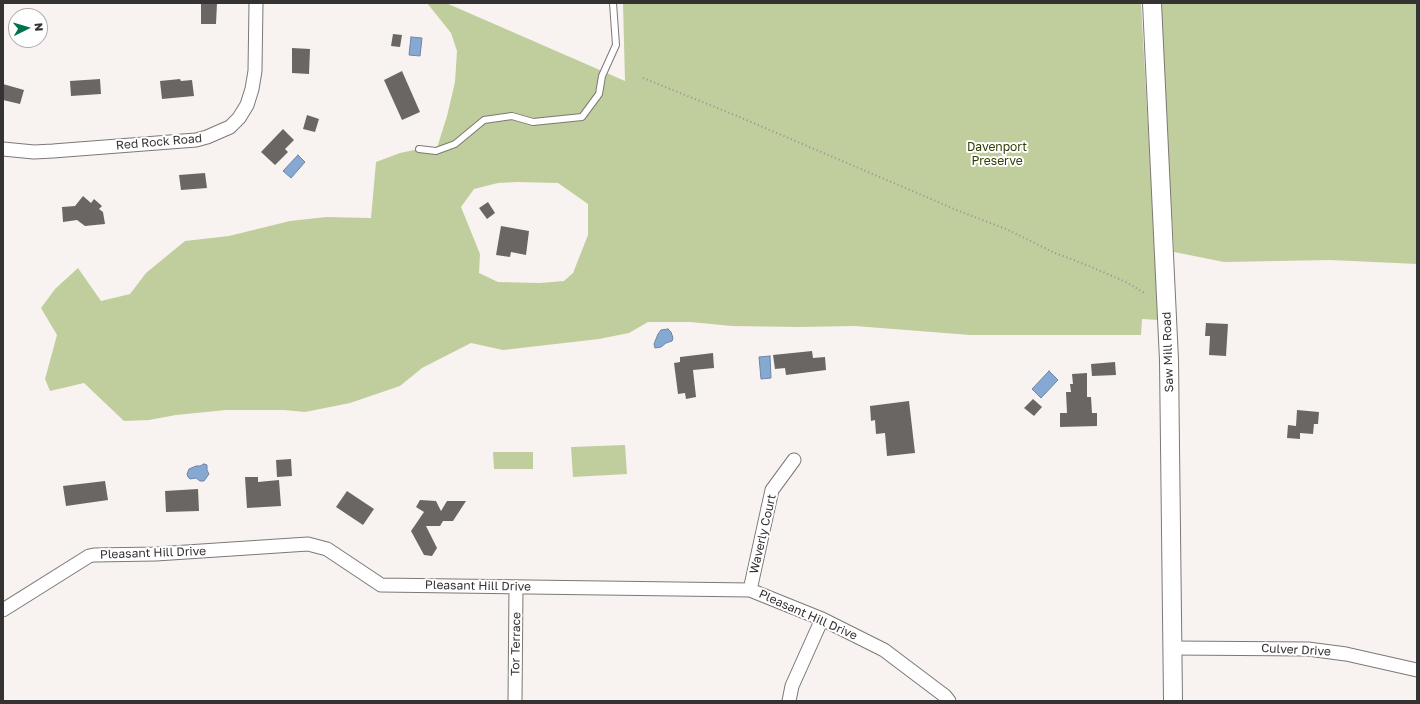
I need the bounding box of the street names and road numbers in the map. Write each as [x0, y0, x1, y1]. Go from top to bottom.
street label: Red Rock Road [115, 131, 203, 153]
street label: Saw Mill Road [1159, 311, 1177, 393]
street label: Waverly Court [747, 493, 779, 575]
street label: Pleasant Hill Drive [100, 544, 206, 562]
street label: Pleasant Hill Drive [425, 578, 531, 594]
street label: Pleasant Hill Drive [757, 587, 859, 643]
street label: Tor Terrace [508, 612, 524, 676]
street label: Culver Drive [1261, 641, 1331, 659]

